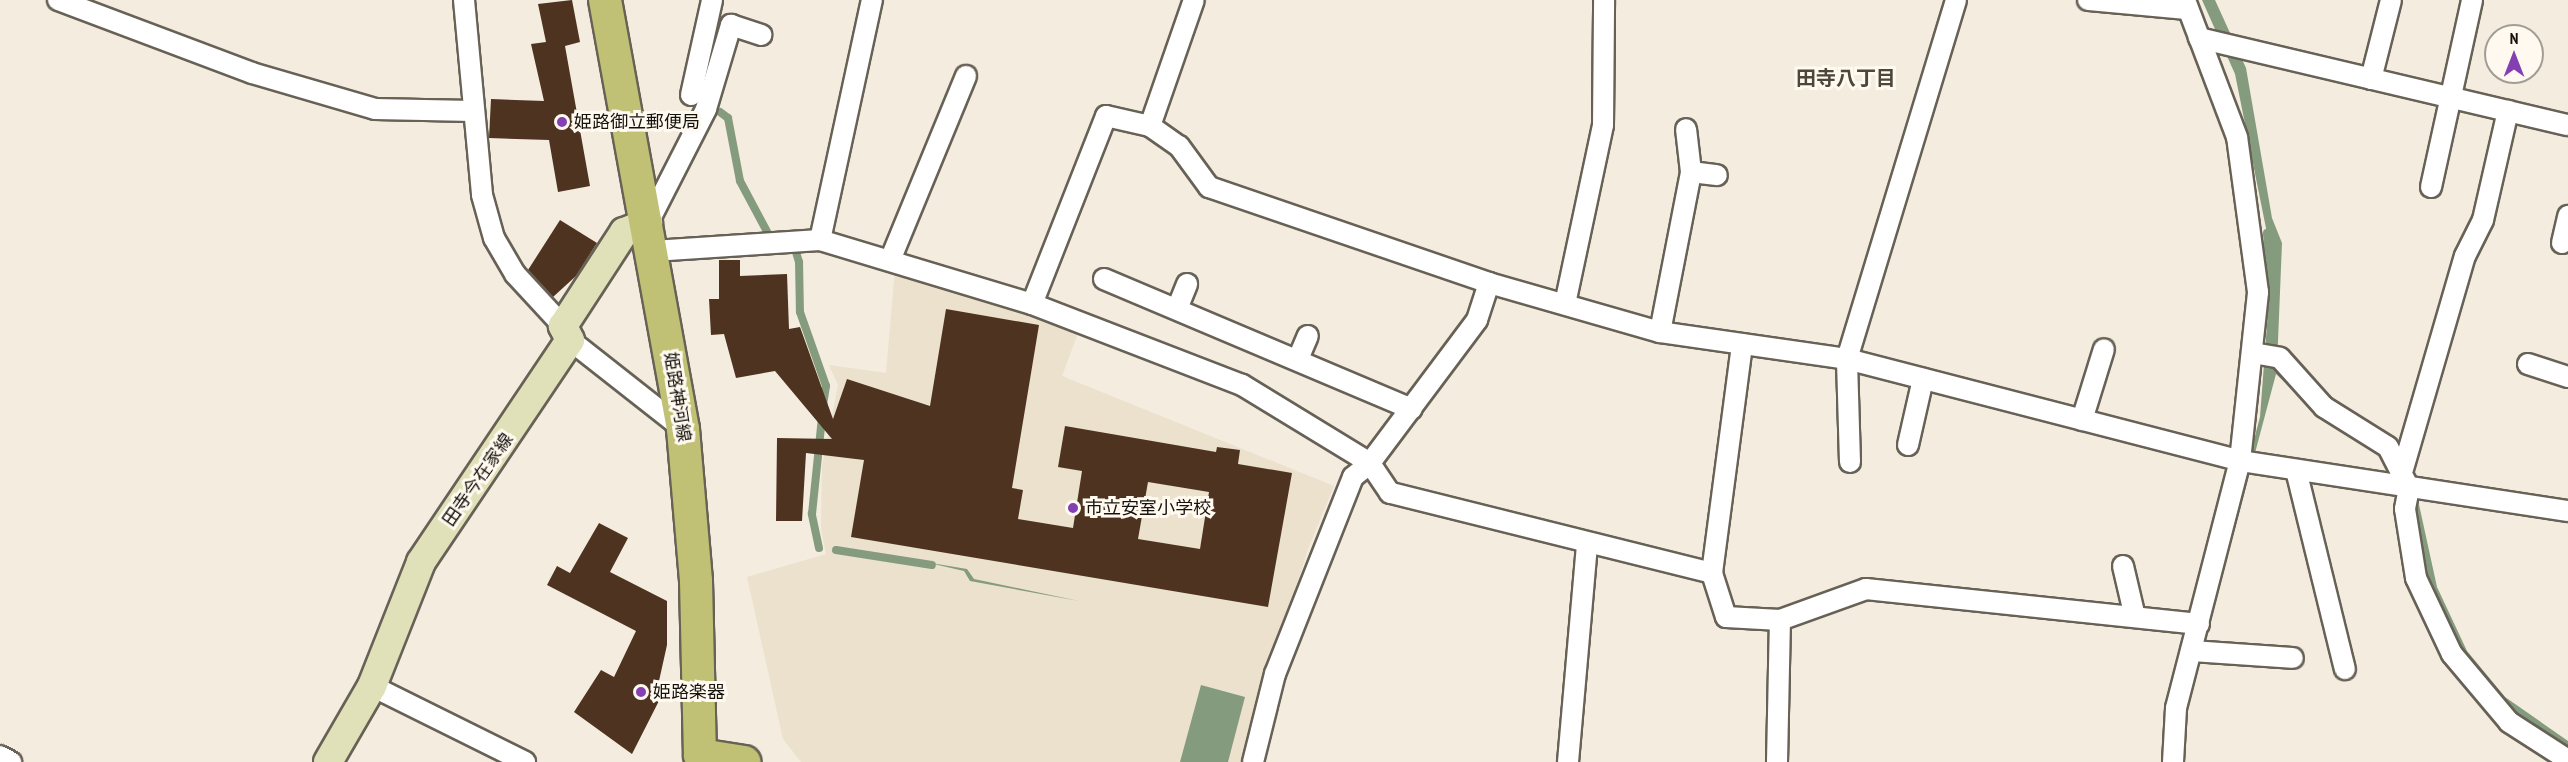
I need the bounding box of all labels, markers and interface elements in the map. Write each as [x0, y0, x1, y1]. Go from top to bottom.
north arrow [2484, 24, 2544, 84]
text: N [2510, 28, 2518, 48]
district label: 田寺八丁目 [1796, 66, 1896, 90]
place label: 姫路御立郵便局 [574, 111, 700, 133]
marker: 姫路御立郵便局 [555, 115, 569, 129]
street label: 姫路神河線 [659, 351, 695, 443]
street label: 田寺今在家線 [438, 430, 518, 530]
place label: 市立安室小学校 [1085, 497, 1211, 519]
marker: 市立安室小学校 [1066, 501, 1080, 515]
place label: 姫路楽器 [653, 681, 725, 703]
marker: 姫路楽器 [634, 685, 648, 699]

